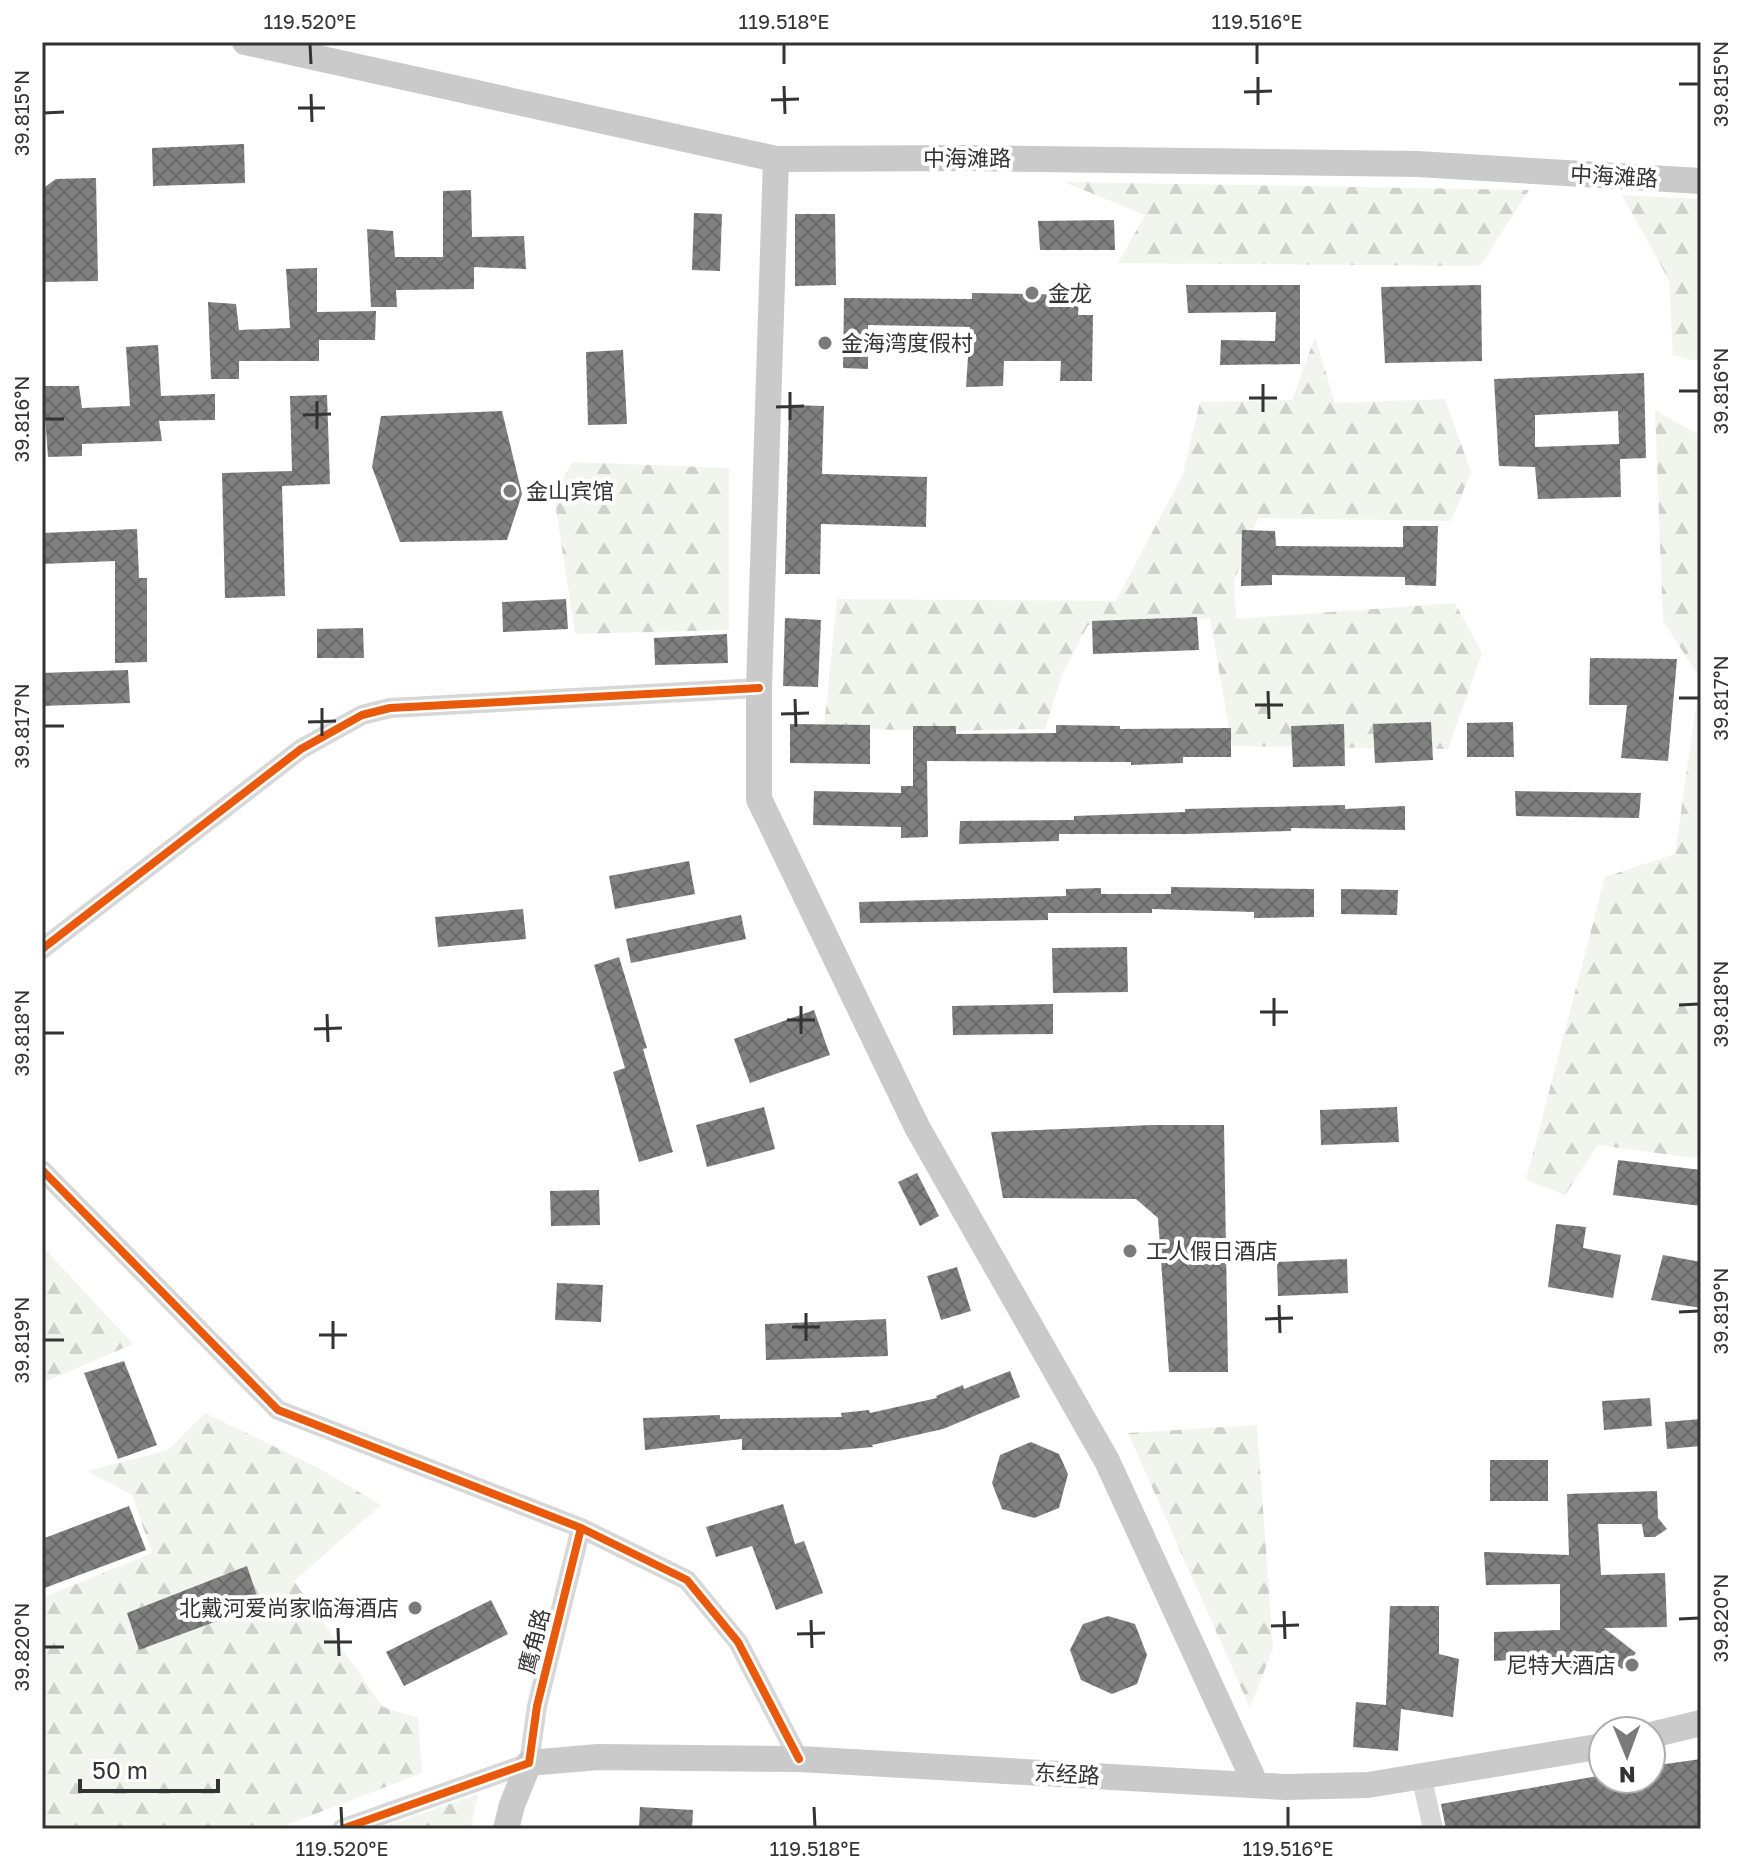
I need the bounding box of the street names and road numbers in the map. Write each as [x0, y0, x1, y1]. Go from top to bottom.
street label: 中海滩路 [923, 144, 1011, 171]
street label: 中海滩路 [1569, 160, 1659, 191]
street label: 鹰角路 [512, 1606, 555, 1676]
street label: 东经路 [1033, 1758, 1101, 1789]

